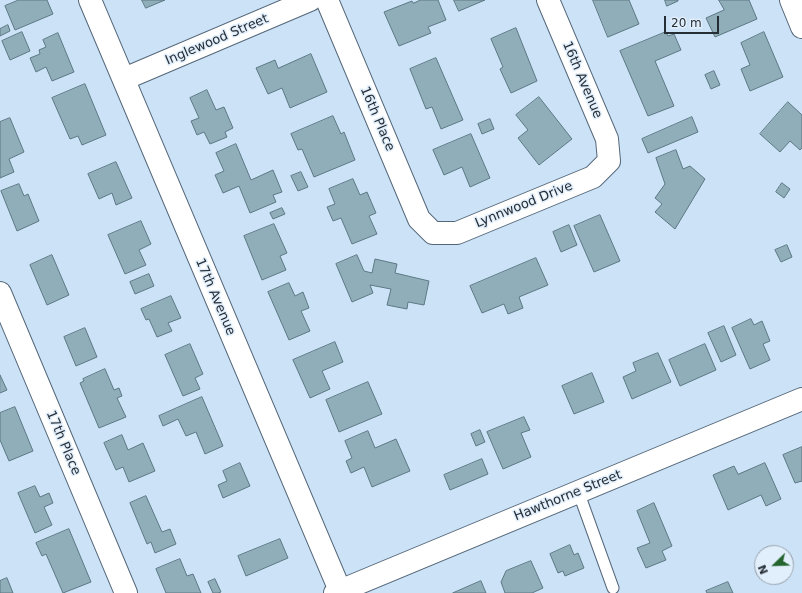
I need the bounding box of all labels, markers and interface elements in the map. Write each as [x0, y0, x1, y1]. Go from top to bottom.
scale bar [666, 8, 721, 34]
street label: Inglewood Street [163, 11, 271, 69]
text: 20 m [671, 16, 702, 30]
street label: 16th Avenue [559, 39, 605, 121]
street label: 16th Place [356, 84, 398, 154]
street label: Lynnwood Drive [473, 178, 575, 232]
street label: 17th Avenue [192, 256, 238, 338]
street label: 17th Place [42, 408, 84, 478]
street label: Hawthorne Street [512, 467, 624, 525]
north arrow [754, 545, 794, 585]
text: N [756, 563, 771, 576]

